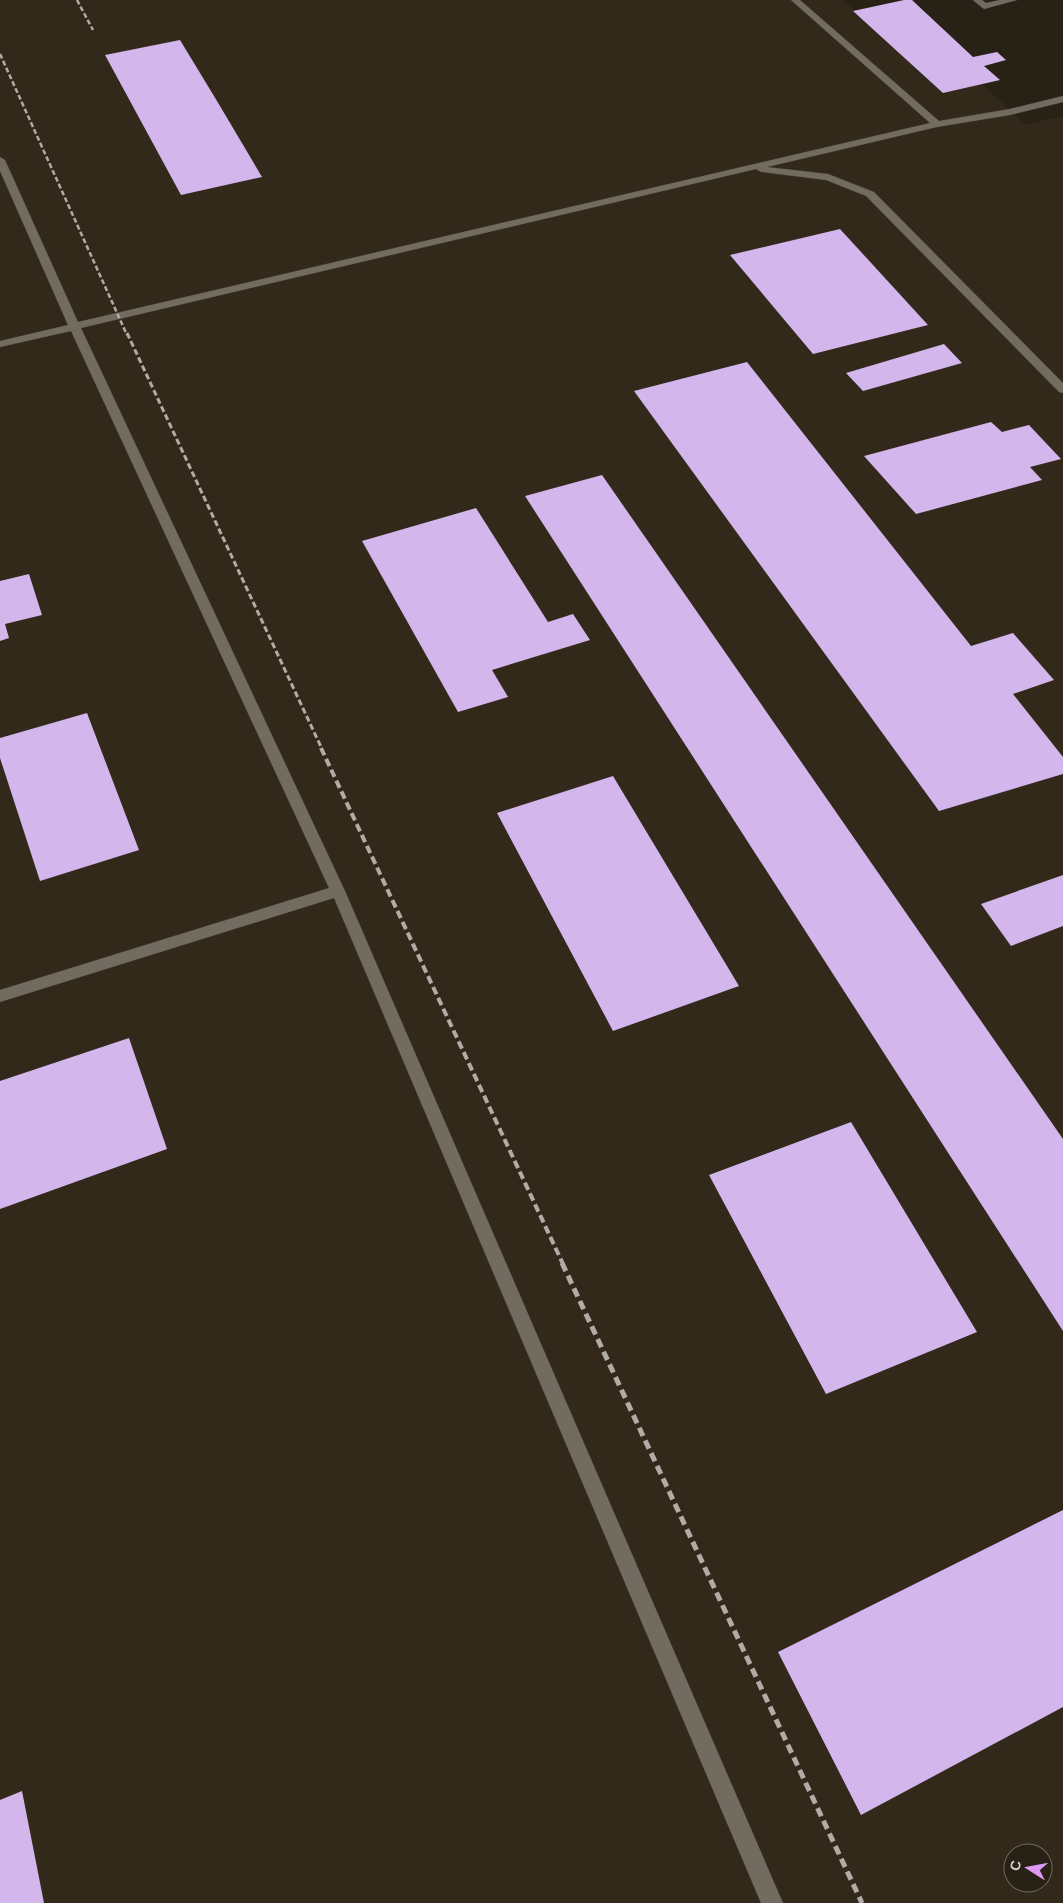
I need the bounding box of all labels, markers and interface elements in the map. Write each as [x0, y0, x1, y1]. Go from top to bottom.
north arrow [1003, 1843, 1053, 1893]
text: С [1005, 1859, 1024, 1872]

